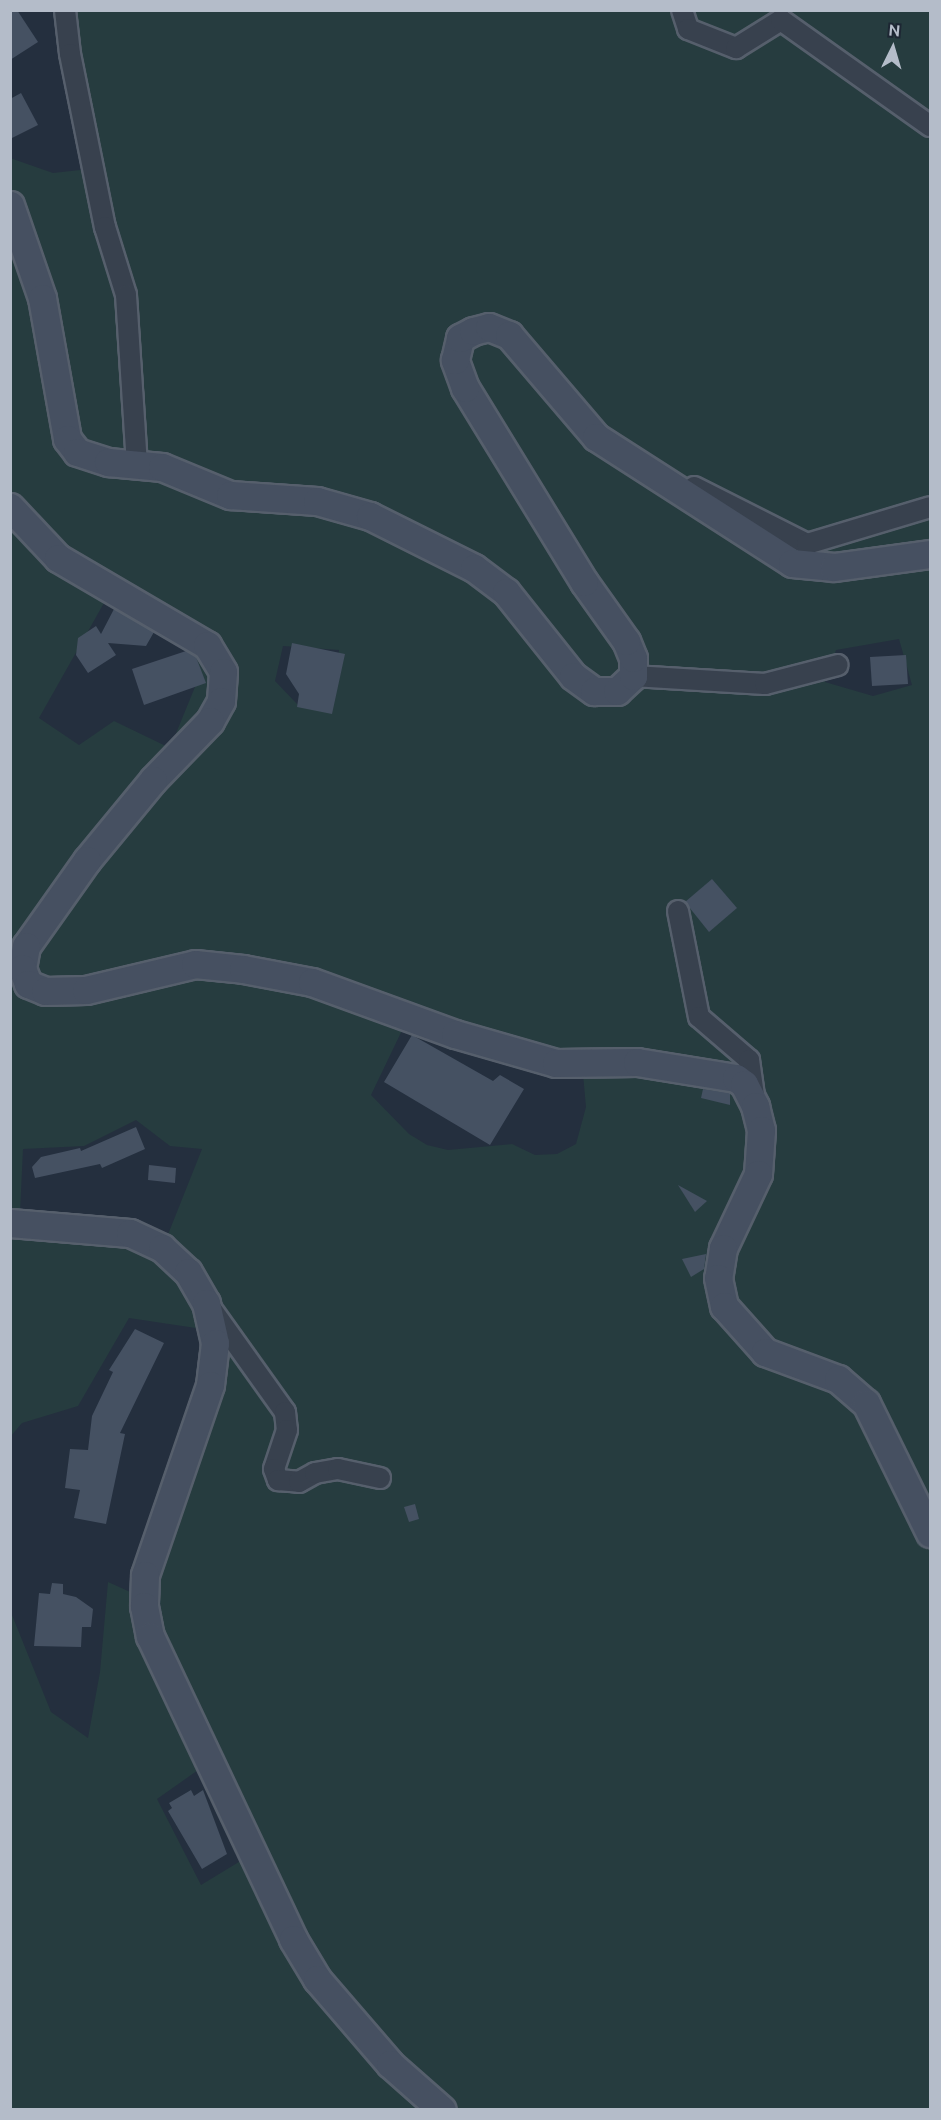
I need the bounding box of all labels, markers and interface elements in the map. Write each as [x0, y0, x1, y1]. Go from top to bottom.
north arrow [863, 18, 923, 78]
text: N [888, 21, 901, 40]

